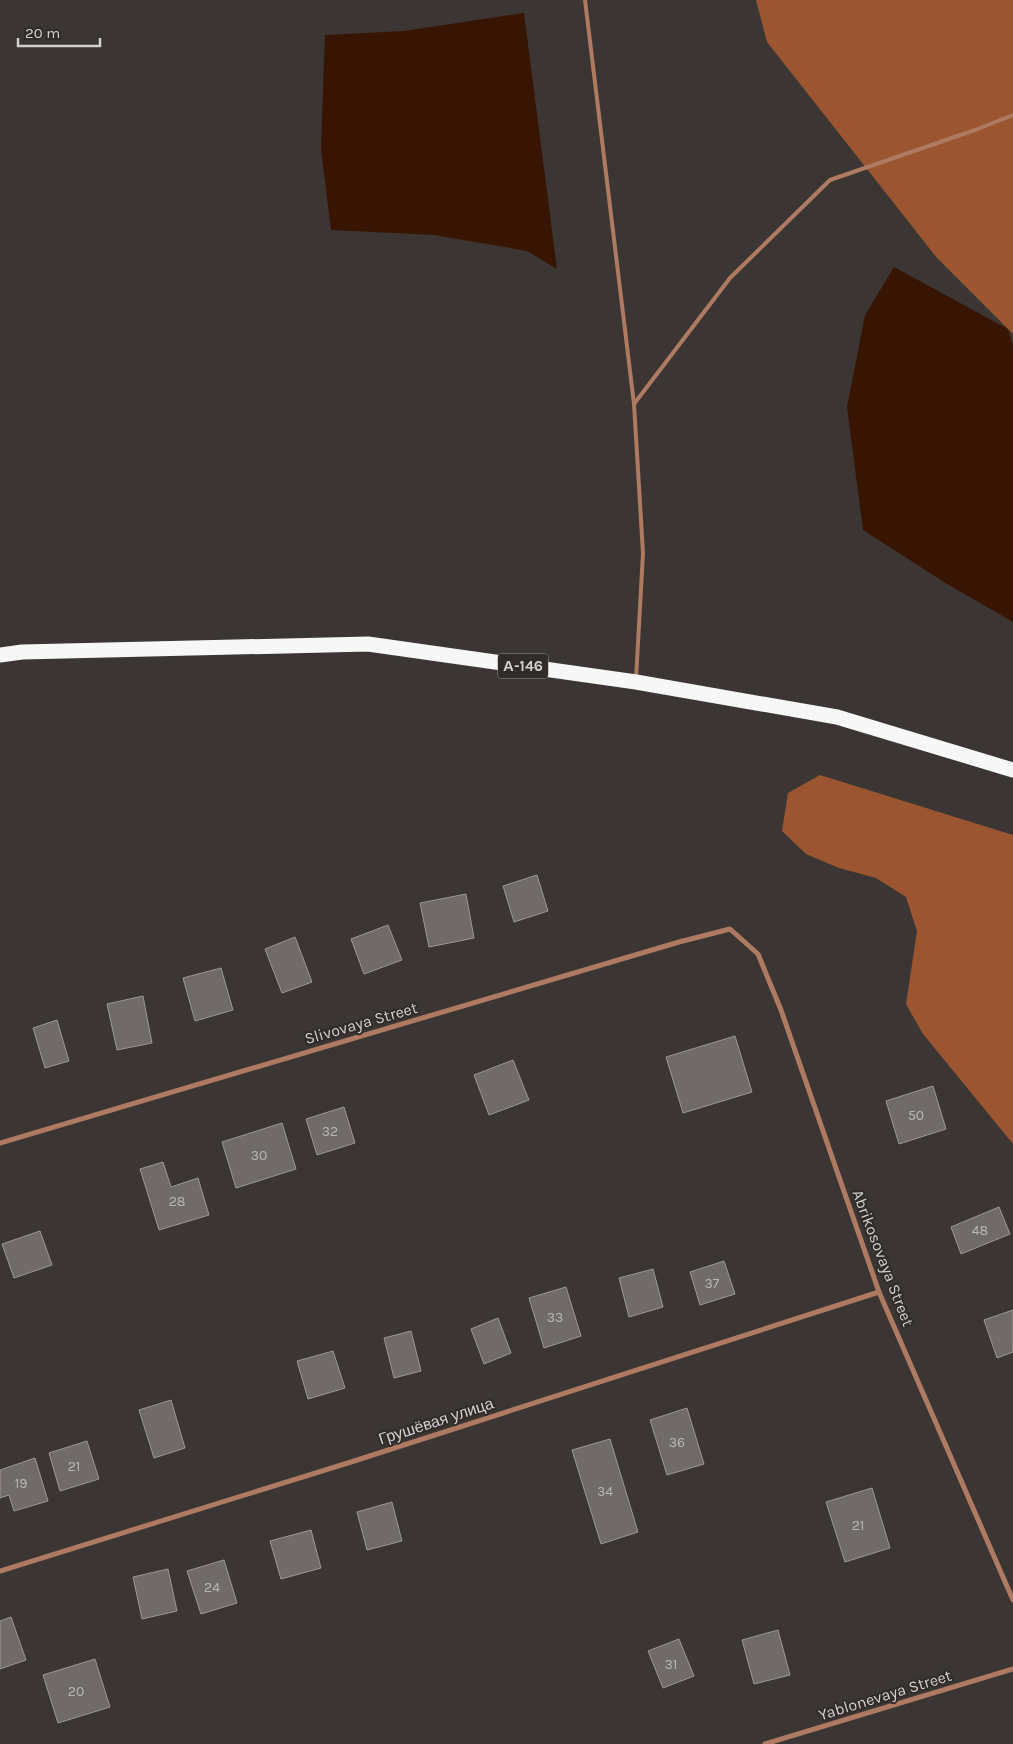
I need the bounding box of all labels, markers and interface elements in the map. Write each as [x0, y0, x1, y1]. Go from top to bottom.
scale bar [18, 15, 100, 47]
text: 20 m [25, 24, 60, 42]
road number: А-146 [498, 654, 548, 678]
street label: Slivovaya Street [302, 998, 420, 1048]
house number: 50 [908, 1107, 924, 1124]
house number: 32 [322, 1123, 338, 1140]
house number: 30 [251, 1147, 267, 1164]
street label: Abrikosovaya Street [848, 1187, 918, 1329]
house number: 28 [169, 1193, 185, 1210]
house number: 48 [972, 1222, 988, 1239]
house number: 37 [705, 1275, 720, 1292]
house number: 33 [547, 1309, 563, 1326]
street label: Грушёвая улица [376, 1393, 496, 1449]
house number: 36 [669, 1434, 685, 1451]
house number: 21 [68, 1458, 80, 1475]
house number: 19 [15, 1475, 27, 1492]
house number: 34 [597, 1483, 613, 1500]
house number: 21 [852, 1517, 864, 1534]
house number: 24 [204, 1579, 220, 1596]
house number: 31 [665, 1656, 677, 1673]
street label: Yablonevaya Street [816, 1666, 954, 1724]
house number: 20 [68, 1683, 84, 1700]

